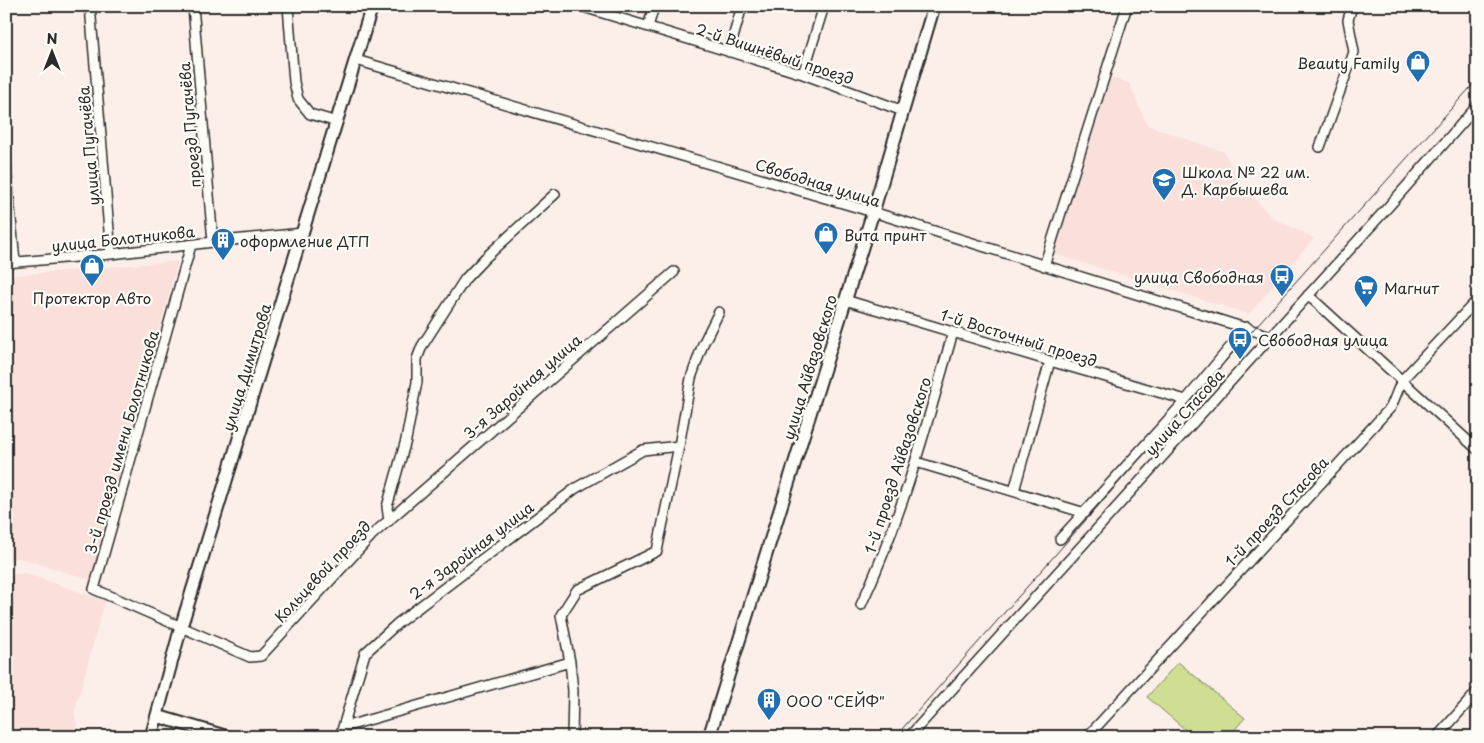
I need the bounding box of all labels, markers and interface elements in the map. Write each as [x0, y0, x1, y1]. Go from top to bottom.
street label: 2-й Вишнёвый проезд [693, 17, 857, 89]
north arrow [28, 28, 78, 78]
text: N [46, 28, 58, 49]
shop icon: Beauty Family [1405, 49, 1431, 83]
place label: Beauty Family [1297, 51, 1400, 74]
street label: проезд Пугачёва [172, 61, 206, 189]
street label: улица Пугачёва [71, 85, 105, 207]
street label: Свободная улица [753, 152, 884, 212]
place label: Школа № 22 им. Д. Карбышева [1181, 160, 1310, 200]
school or university icon: Школа № 22 им. Д. Карбышева [1151, 167, 1177, 201]
street label: улица Болотникова [50, 219, 196, 257]
shop icon: Вита принт [813, 221, 839, 255]
place label: Вита принт [844, 223, 927, 246]
building icon: оформление ДТП [210, 227, 236, 261]
place label: оформление ДТП [240, 229, 370, 252]
shop icon: Протектор Авто [79, 253, 105, 287]
bus stop icon: улица Свободная [1269, 263, 1295, 297]
place label: улица Свободная [1134, 265, 1264, 288]
supermarket icon: Магнит [1353, 274, 1379, 308]
place label: Магнит [1384, 276, 1439, 299]
place label: Протектор Авто [33, 286, 151, 309]
street label: улица Айвазовского [776, 292, 842, 442]
street label: улица Димитрова [216, 300, 277, 434]
street label: 1-й Восточный проезд [938, 302, 1100, 372]
bus stop icon: Свободная улица [1227, 326, 1253, 360]
street label: 3-й проезд имени Болотникова [78, 327, 164, 557]
street label: 3-я Заройная улица [458, 328, 587, 444]
place label: Свободная улица [1258, 328, 1389, 351]
street label: улица Стасова [1139, 363, 1230, 460]
street label: 1-й проезд Айвазовского [858, 374, 936, 556]
street label: 1-й проезд Стасова [1219, 450, 1334, 571]
street label: 2-я Заройная улица [404, 495, 538, 604]
street label: Кольцевой проезд [268, 515, 376, 627]
building icon: ООО "СЕЙФ" [756, 687, 782, 721]
place label: ООО "СЕЙФ" [786, 689, 885, 712]

